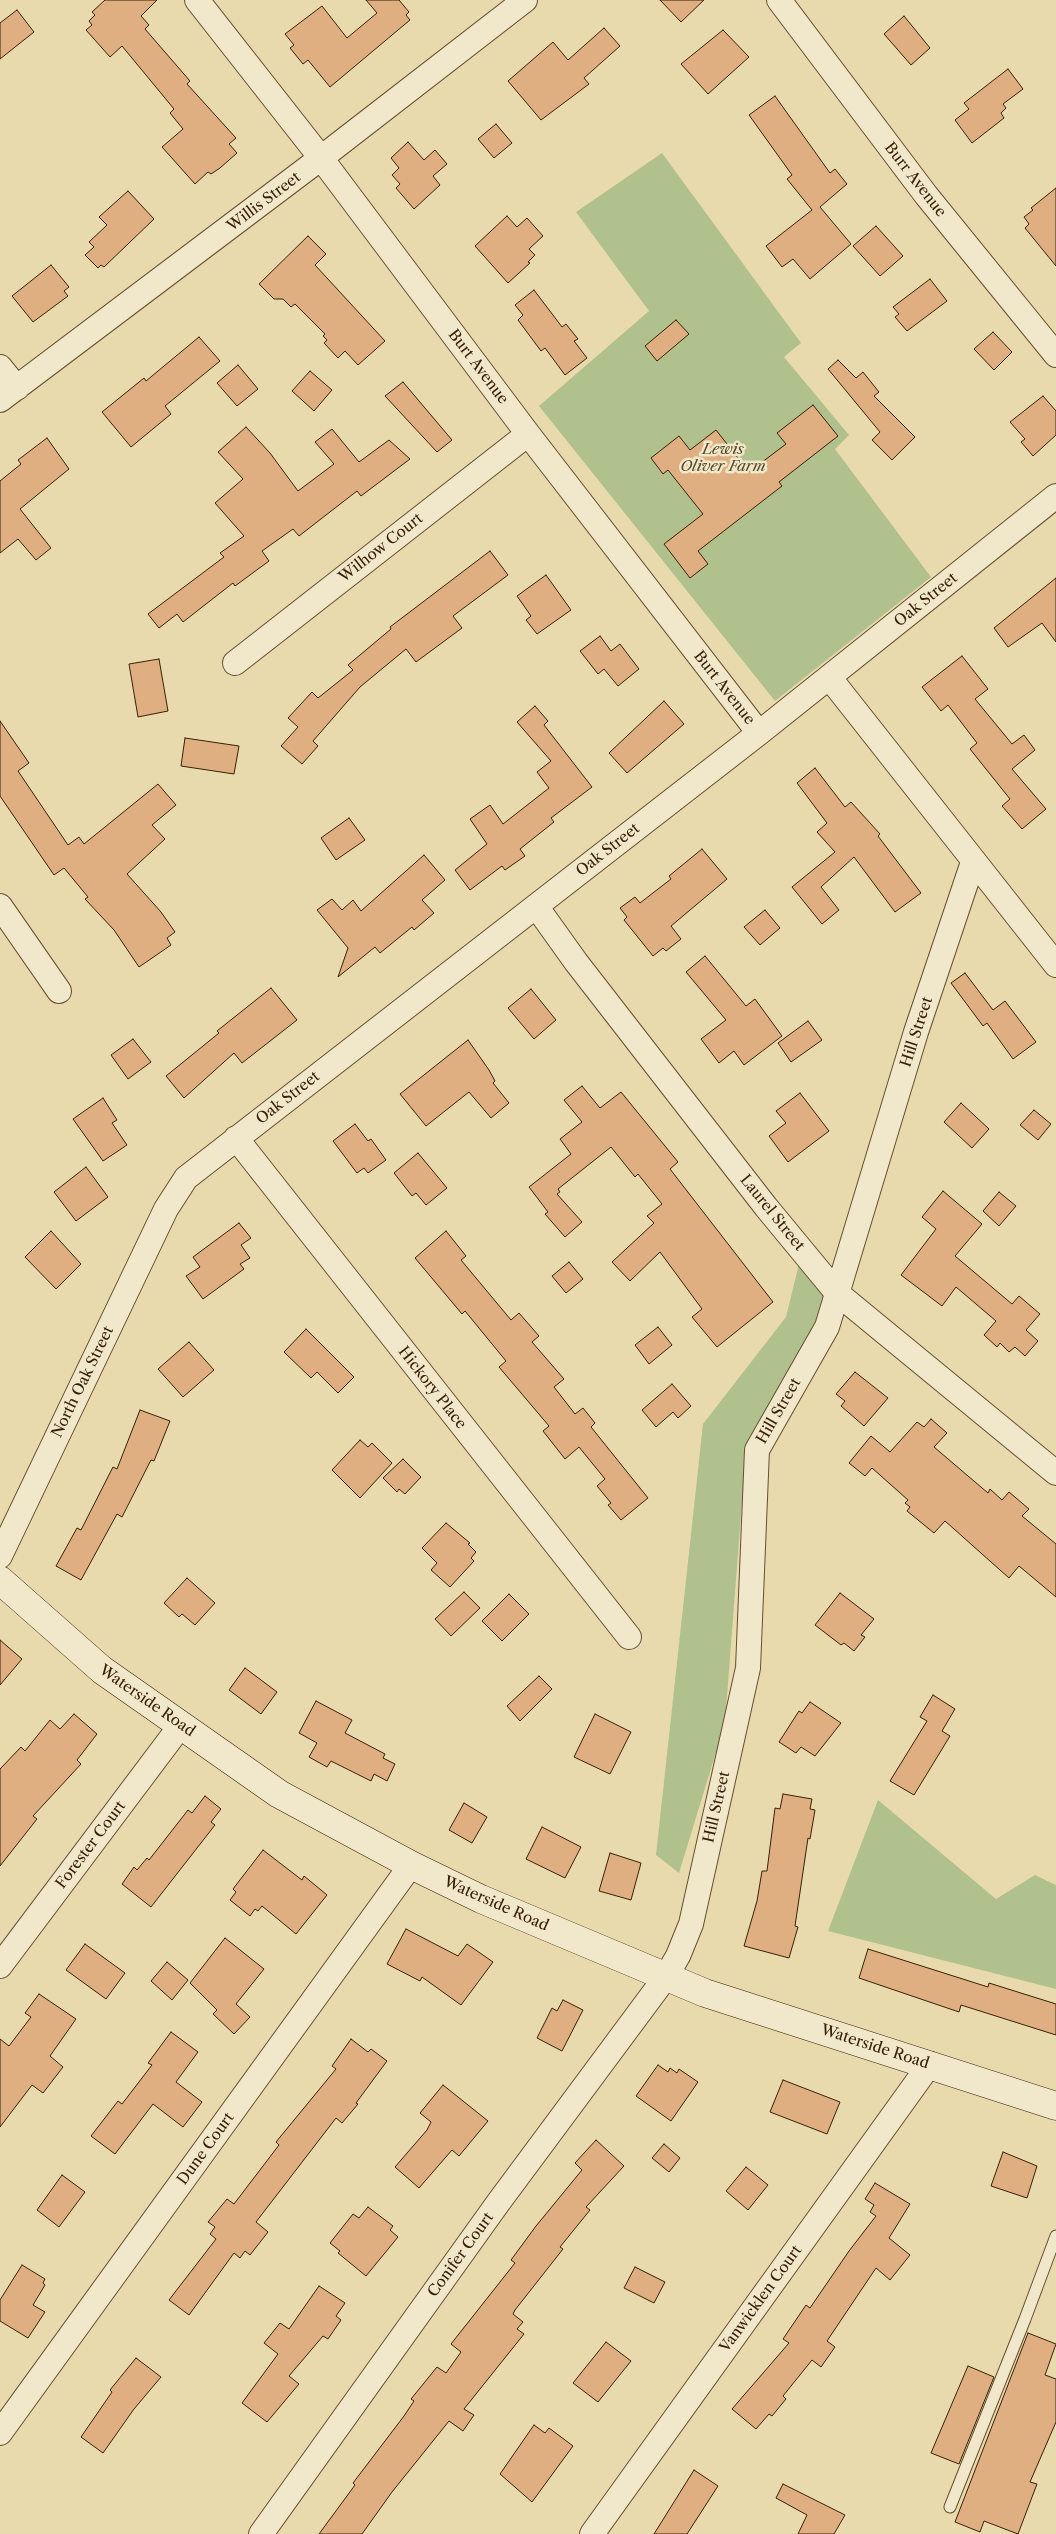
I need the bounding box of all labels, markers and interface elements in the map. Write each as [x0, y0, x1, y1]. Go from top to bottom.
street label: Burr Avenue [880, 139, 950, 221]
street label: Willis Street [224, 168, 304, 236]
street label: Burt Avenue [444, 326, 512, 408]
park label: Lewis Oliver Farm [680, 441, 766, 476]
street label: Wilhow Court [335, 510, 427, 586]
street label: Oak Street [891, 569, 961, 631]
street label: Burt Avenue [690, 648, 758, 728]
street label: Oak Street [573, 820, 643, 880]
street label: Hill Street [897, 995, 937, 1069]
street label: Oak Street [253, 1068, 323, 1128]
street label: Laurel Street [736, 1171, 808, 1255]
street label: North Oak Street [48, 1323, 118, 1441]
street label: Hickory Place [394, 1343, 470, 1433]
street label: Hill Street [753, 1375, 805, 1447]
street label: Waterside Road [96, 1661, 198, 1741]
street label: Hill Street [700, 1769, 734, 1845]
street label: Forester Court [52, 1798, 130, 1892]
street label: Waterside Road [441, 1873, 551, 1935]
street label: Waterside Road [819, 2021, 931, 2073]
street label: Dune Court [174, 2109, 238, 2189]
street label: Conifer Court [424, 2209, 498, 2301]
street label: Vanwicklen Court [716, 2242, 806, 2356]

